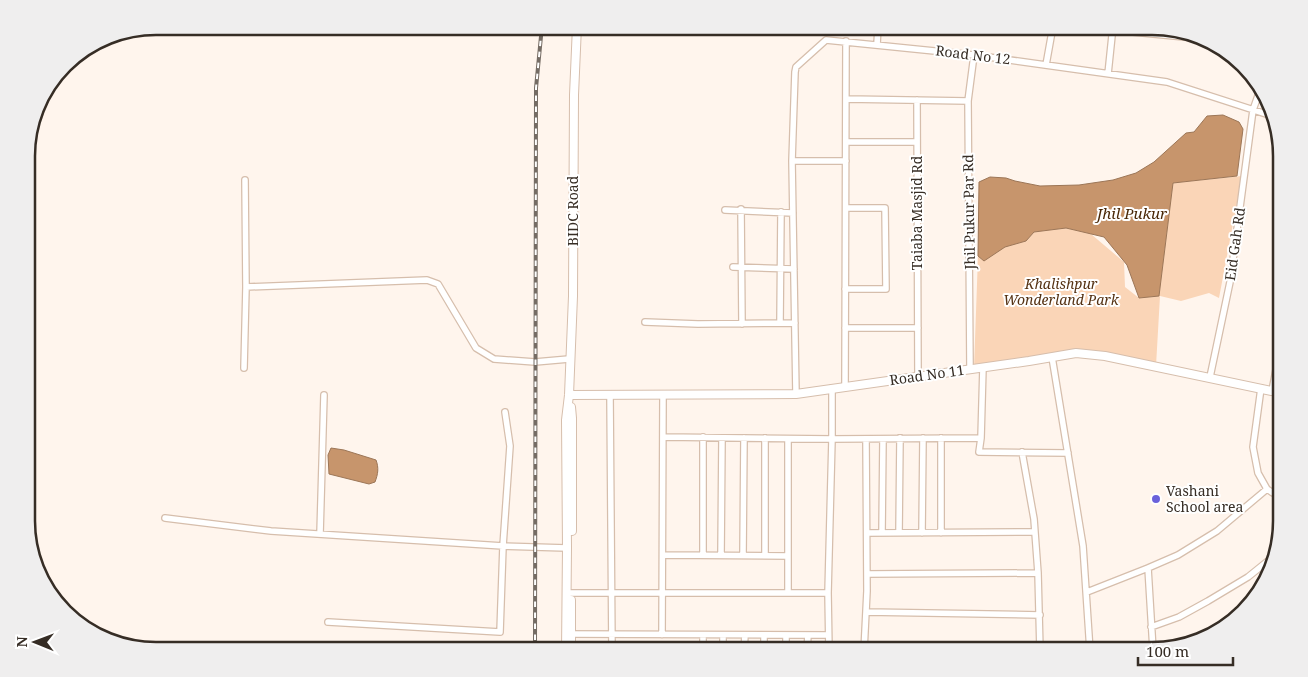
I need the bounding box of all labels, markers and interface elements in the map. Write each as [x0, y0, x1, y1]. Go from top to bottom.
street label: Road No 12 [934, 40, 1012, 69]
street label: Jhil Pukur Par Rd [958, 154, 979, 271]
street label: Taiaba Masjid Rd [907, 155, 926, 270]
street label: BIDC Road [563, 175, 582, 246]
water label: Jhil Pukur [1094, 203, 1168, 223]
street label: Eid Gah Rd [1220, 206, 1249, 282]
park label: Khalishpur Wonderland Park [1003, 274, 1120, 309]
street label: Road No 11 [888, 360, 966, 389]
place label: Vashani School area [1166, 481, 1243, 516]
marker: Vashani School area [1150, 493, 1162, 505]
north arrow [10, 617, 60, 667]
scale bar [1138, 634, 1233, 666]
text: N [12, 636, 31, 647]
text: 100 m [1146, 641, 1189, 661]

